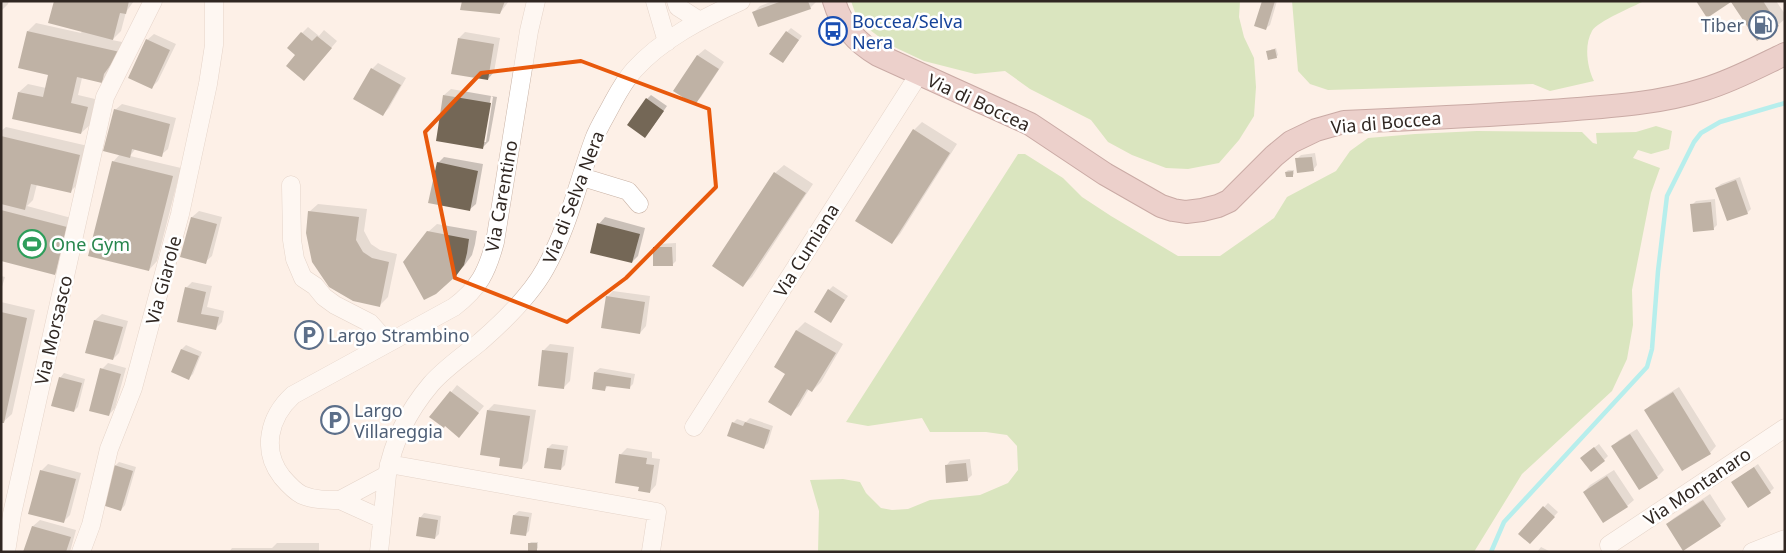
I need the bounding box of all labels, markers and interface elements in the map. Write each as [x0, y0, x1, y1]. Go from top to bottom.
place label: Boccea/Selva Nera [852, 9, 963, 54]
fuel station icon: Tiber [1748, 10, 1778, 40]
place label: Tiber [1701, 13, 1745, 37]
bus stop icon: Boccea/Selva Nera [818, 16, 848, 46]
street label: Via di Boccea [924, 68, 1034, 136]
street label: Via di Boccea [1330, 105, 1442, 139]
street label: Via di Selva Nera [537, 127, 609, 267]
street label: Via Carentino [479, 138, 523, 254]
street label: Via Cumiana [768, 199, 844, 301]
sports icon: One Gym [17, 229, 47, 259]
place label: One Gym [51, 232, 130, 256]
street label: Via Giarole [140, 233, 186, 327]
street label: Via Morsasco [29, 273, 77, 387]
parking icon: Largo Strambino [294, 320, 324, 350]
place label: Largo Strambino [328, 323, 470, 347]
place label: Largo Villareggia [354, 398, 443, 443]
parking icon: Largo Villareggia [320, 405, 350, 435]
street label: Via Montanaro [1639, 441, 1755, 531]

